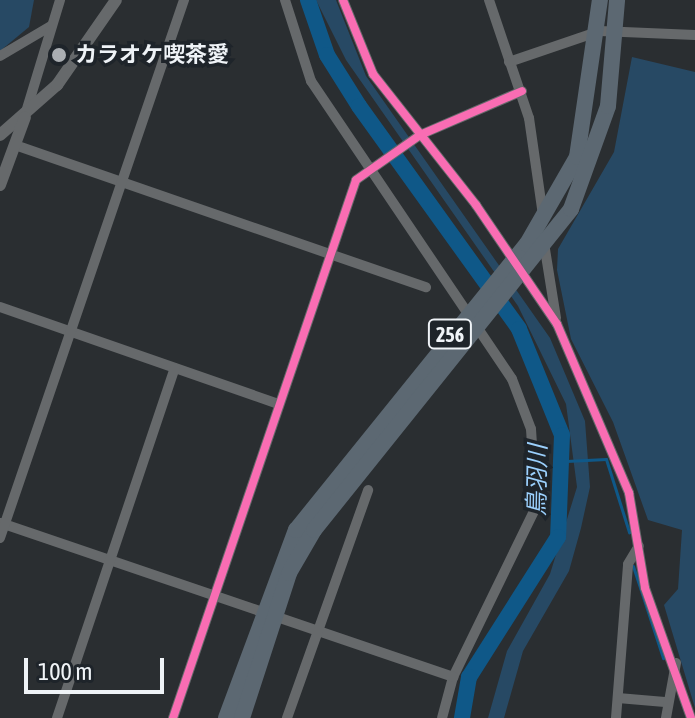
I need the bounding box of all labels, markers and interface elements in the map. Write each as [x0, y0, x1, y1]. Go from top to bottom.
place label: カラオケ喫茶愛 [75, 42, 229, 68]
marker: カラオケ喫茶愛 [50, 46, 68, 64]
road number: 256 [426, 318, 474, 350]
water label: 鳥羽川 [522, 444, 552, 516]
scale bar [28, 642, 168, 692]
text: 100 m [38, 658, 92, 685]

